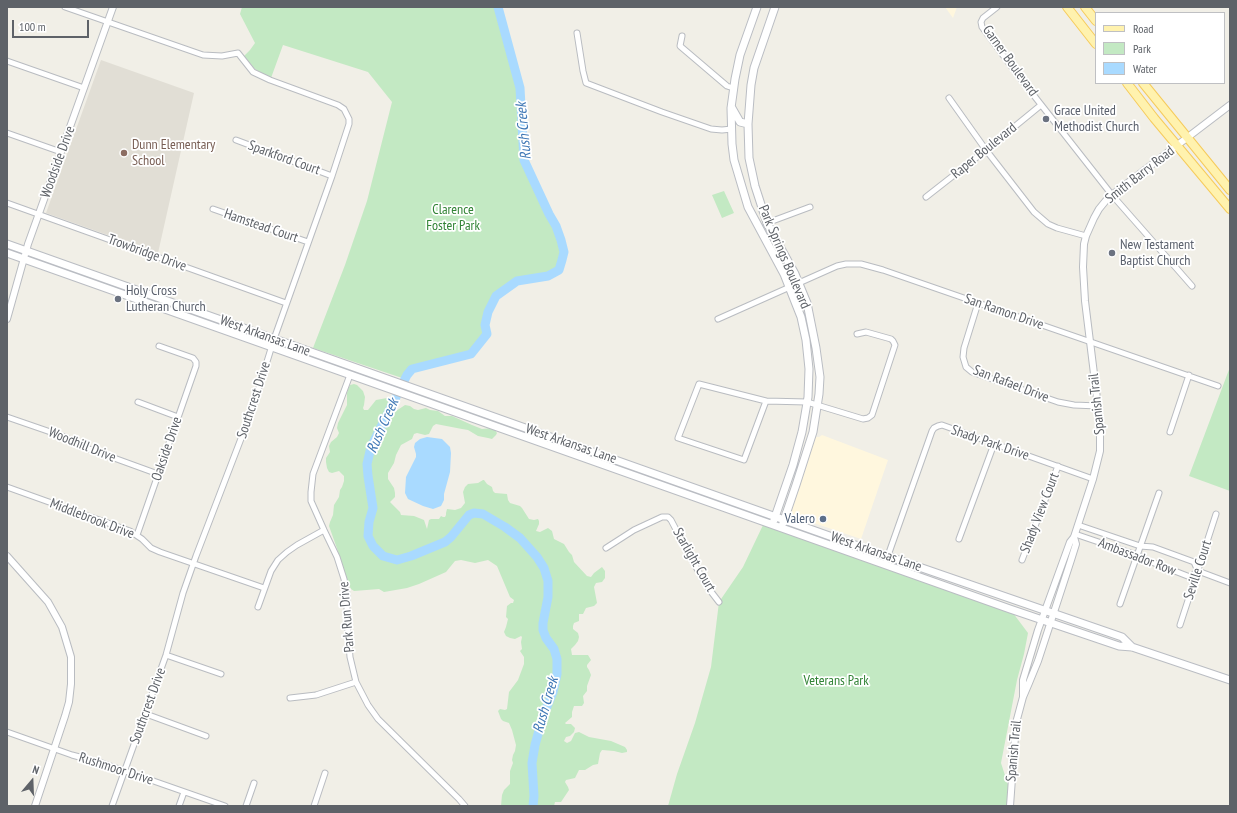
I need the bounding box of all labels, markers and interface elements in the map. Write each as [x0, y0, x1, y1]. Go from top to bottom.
scale bar [14, 12, 91, 38]
legend [1095, 12, 1225, 84]
text: 100 m [19, 19, 46, 34]
text: Road [1133, 21, 1153, 36]
street label: Garner Boulevard [979, 22, 1041, 100]
text: Park [1133, 41, 1151, 56]
text: Water [1133, 61, 1157, 76]
water label: Rush Creek [513, 102, 535, 160]
place label: Grace United Methodist Church [1054, 103, 1139, 136]
marker: Grace United Methodist Church [1041, 114, 1051, 124]
street label: Raper Boulevard [948, 119, 1020, 183]
street label: Woodside Drive [37, 124, 79, 200]
place label: Dunn Elementary School [132, 137, 215, 170]
street label: Sparkford Court [246, 137, 322, 179]
street label: Smith Barry Road [1102, 143, 1178, 207]
marker: Dunn Elementary School [119, 148, 129, 158]
park label: Clarence Foster Park [426, 202, 480, 234]
street label: Park Springs Boulevard [755, 203, 813, 311]
street label: Hamstead Court [222, 205, 300, 247]
street label: Trowbridge Drive [105, 231, 189, 275]
place label: New Testament Baptist Church [1120, 237, 1194, 270]
marker: New Testament Baptist Church [1107, 248, 1117, 258]
place label: Holy Cross Lutheran Church [126, 283, 206, 316]
street label: San Ramon Drive [962, 291, 1046, 333]
marker: Holy Cross Lutheran Church [113, 294, 123, 304]
street label: West Arkansas Lane [217, 312, 313, 360]
street label: Southcrest Drive [234, 359, 274, 441]
street label: San Rafael Drive [971, 362, 1051, 406]
street label: Spanish Trail [1085, 373, 1109, 435]
water label: Rush Creek [363, 396, 403, 456]
street label: Oakside Drive [148, 415, 186, 483]
street label: West Arkansas Lane [523, 421, 619, 467]
street label: Shady Park Drive [949, 422, 1031, 464]
street label: Woodhill Drive [46, 424, 118, 466]
street label: Shady View Court [1017, 470, 1063, 556]
street label: Middlebrook Drive [47, 495, 137, 543]
place label: Valero [785, 511, 815, 527]
marker: Valero [818, 514, 828, 524]
street label: Starlight Court [669, 525, 719, 595]
street label: West Arkansas Lane [828, 529, 924, 575]
street label: Ambassador Row [1096, 535, 1178, 579]
street label: Seville Court [1181, 538, 1215, 602]
street label: Park Run Drive [336, 581, 358, 653]
street label: Southcrest Drive [126, 666, 170, 746]
park label: Veterans Park [803, 673, 869, 689]
water label: Rush Creek [529, 675, 563, 735]
street label: Spanish Trail [1003, 720, 1025, 782]
street label: Rushmoor Drive [77, 749, 155, 789]
north arrow [12, 761, 52, 801]
text: N [31, 762, 41, 777]

